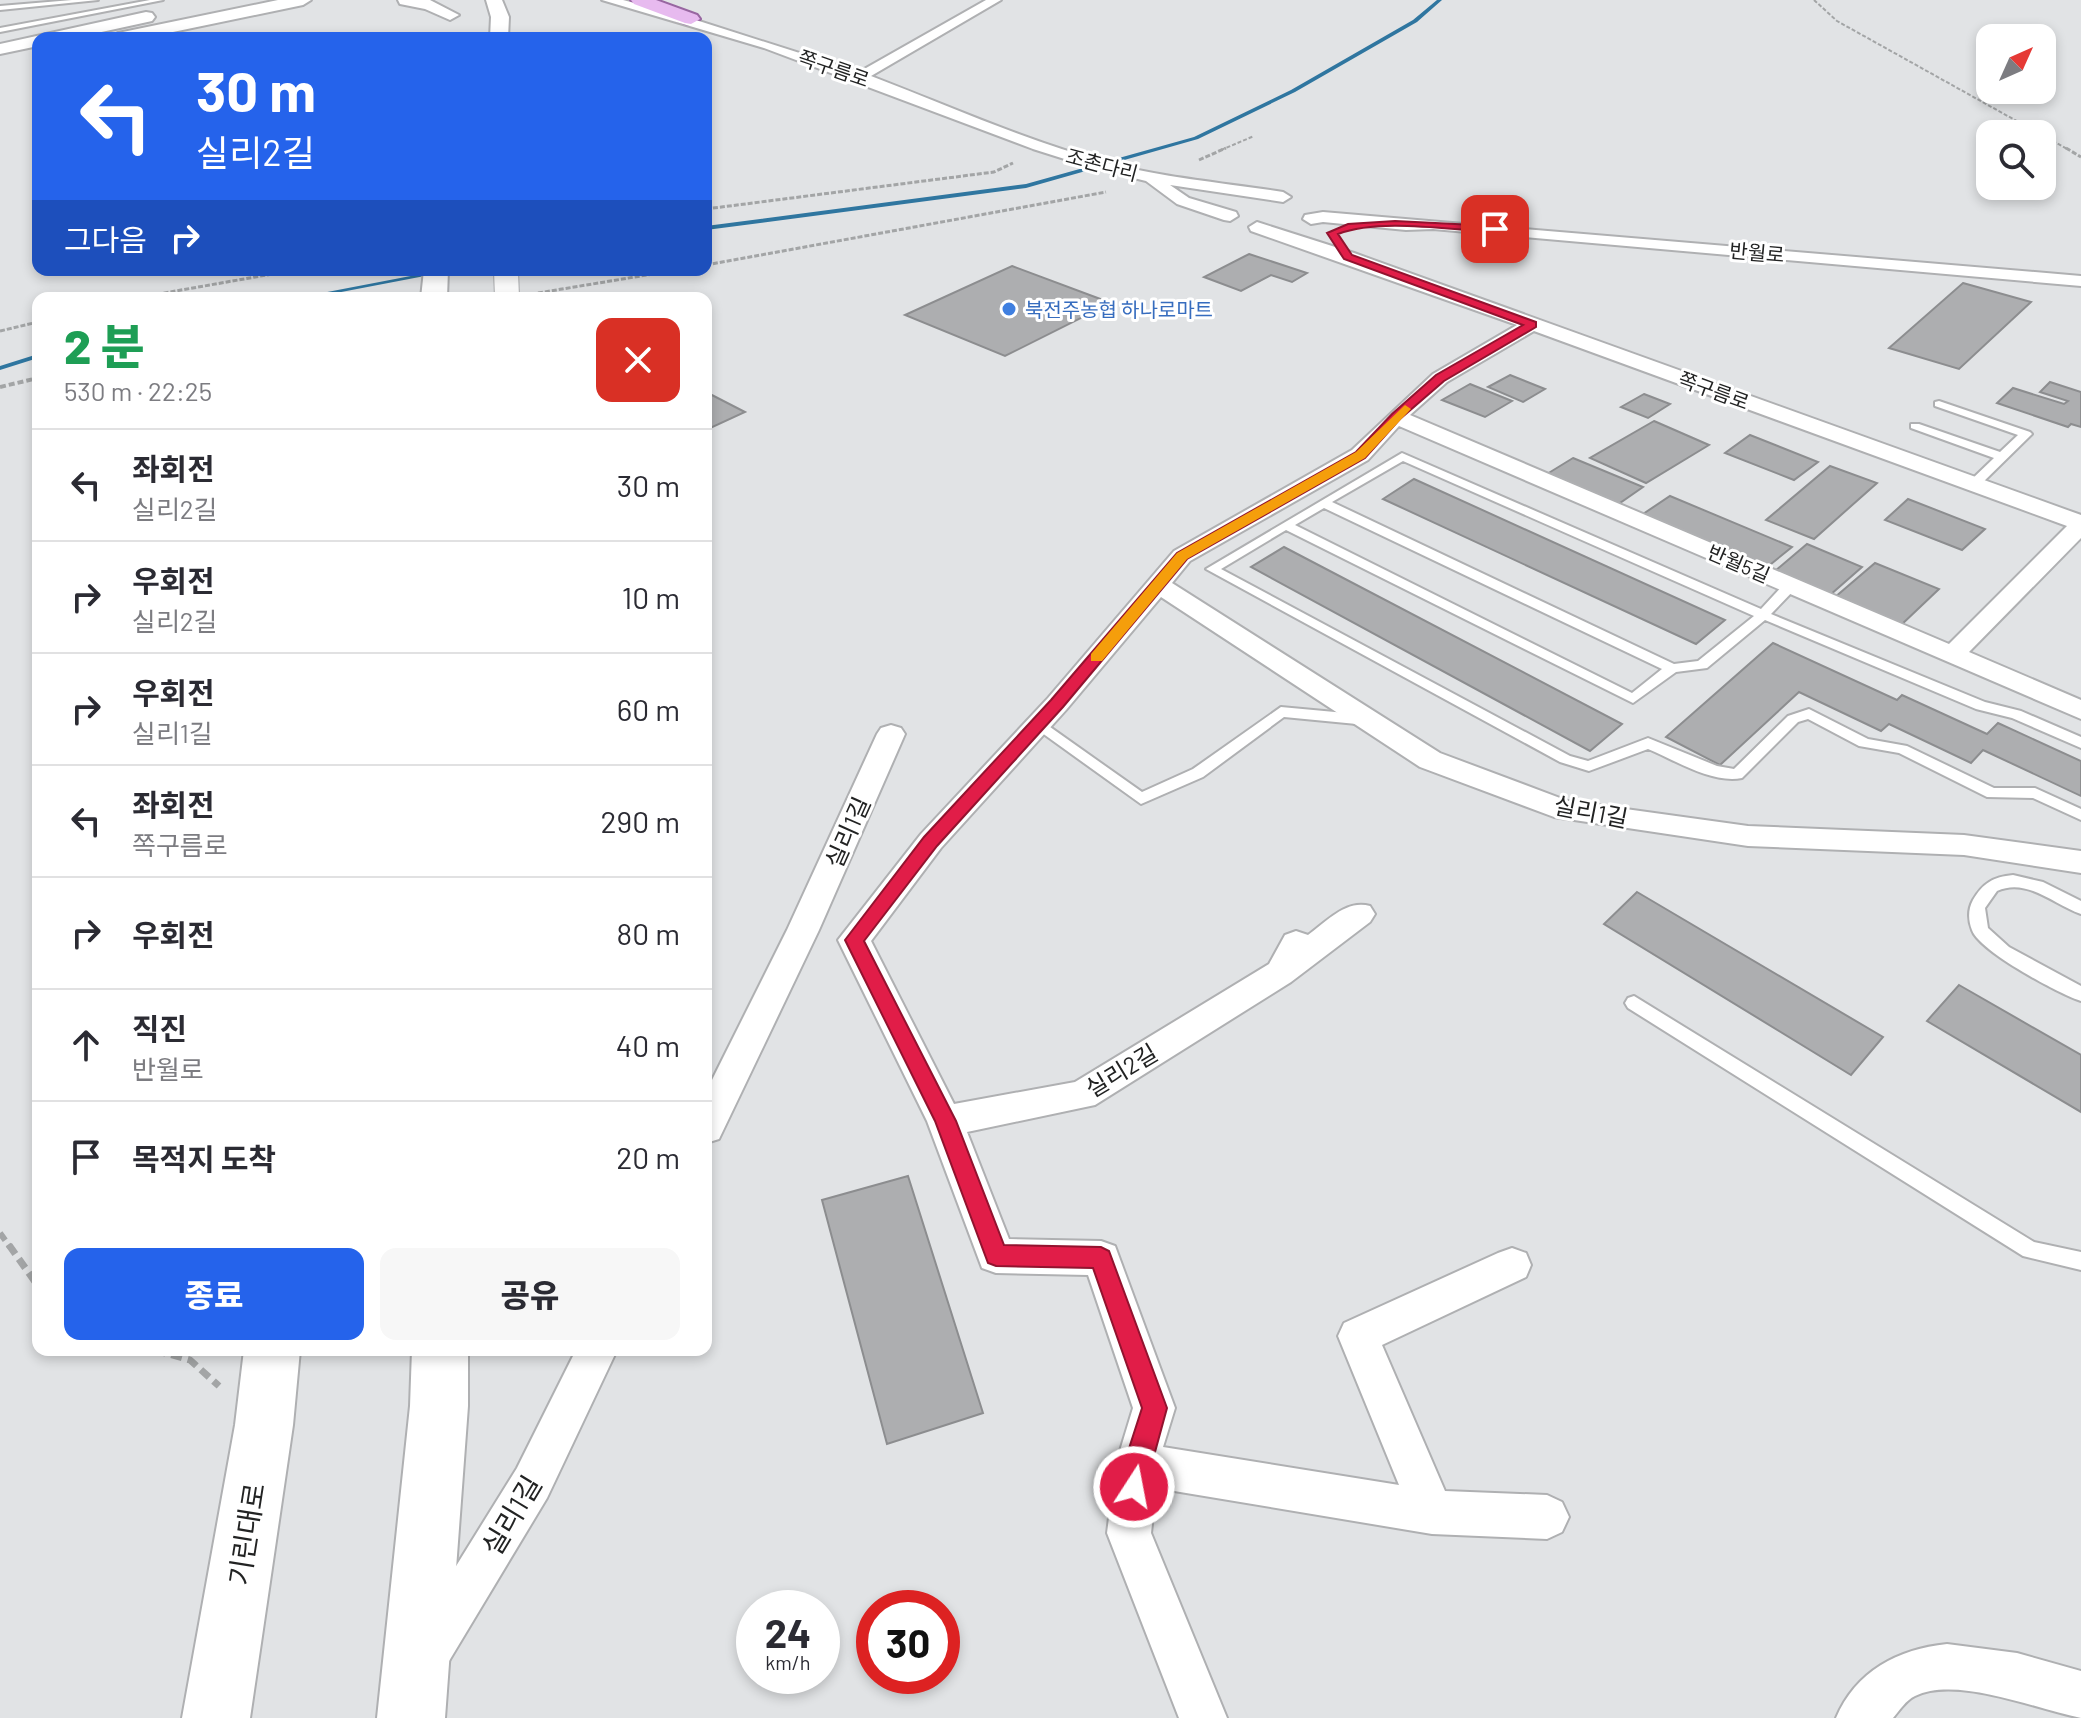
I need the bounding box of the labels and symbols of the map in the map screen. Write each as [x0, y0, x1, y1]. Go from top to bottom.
north arrow [1976, 24, 2056, 104]
street label: 쪽구름로 [795, 45, 873, 91]
street label: 조촌다리 [1063, 143, 1141, 185]
pin [1461, 195, 1529, 263]
street label: 반월로 [1728, 238, 1786, 266]
place label: 북전주농협 하나로마트 [1025, 297, 1213, 321]
marker: 북전주농협 하나로마트 [1000, 300, 1018, 318]
street label: 쪽구름로 [1675, 366, 1753, 414]
street label: 반월5길 [1704, 539, 1774, 587]
street label: 실리1길 [1552, 790, 1630, 832]
street label: 실리1길 [819, 792, 875, 872]
street label: 실리2길 [1080, 1037, 1162, 1103]
position arrow [1092, 1445, 1176, 1529]
street label: 실리1길 [474, 1469, 548, 1561]
street label: 기린대로 [221, 1480, 271, 1588]
speed limit sign: 30 [856, 1590, 960, 1694]

